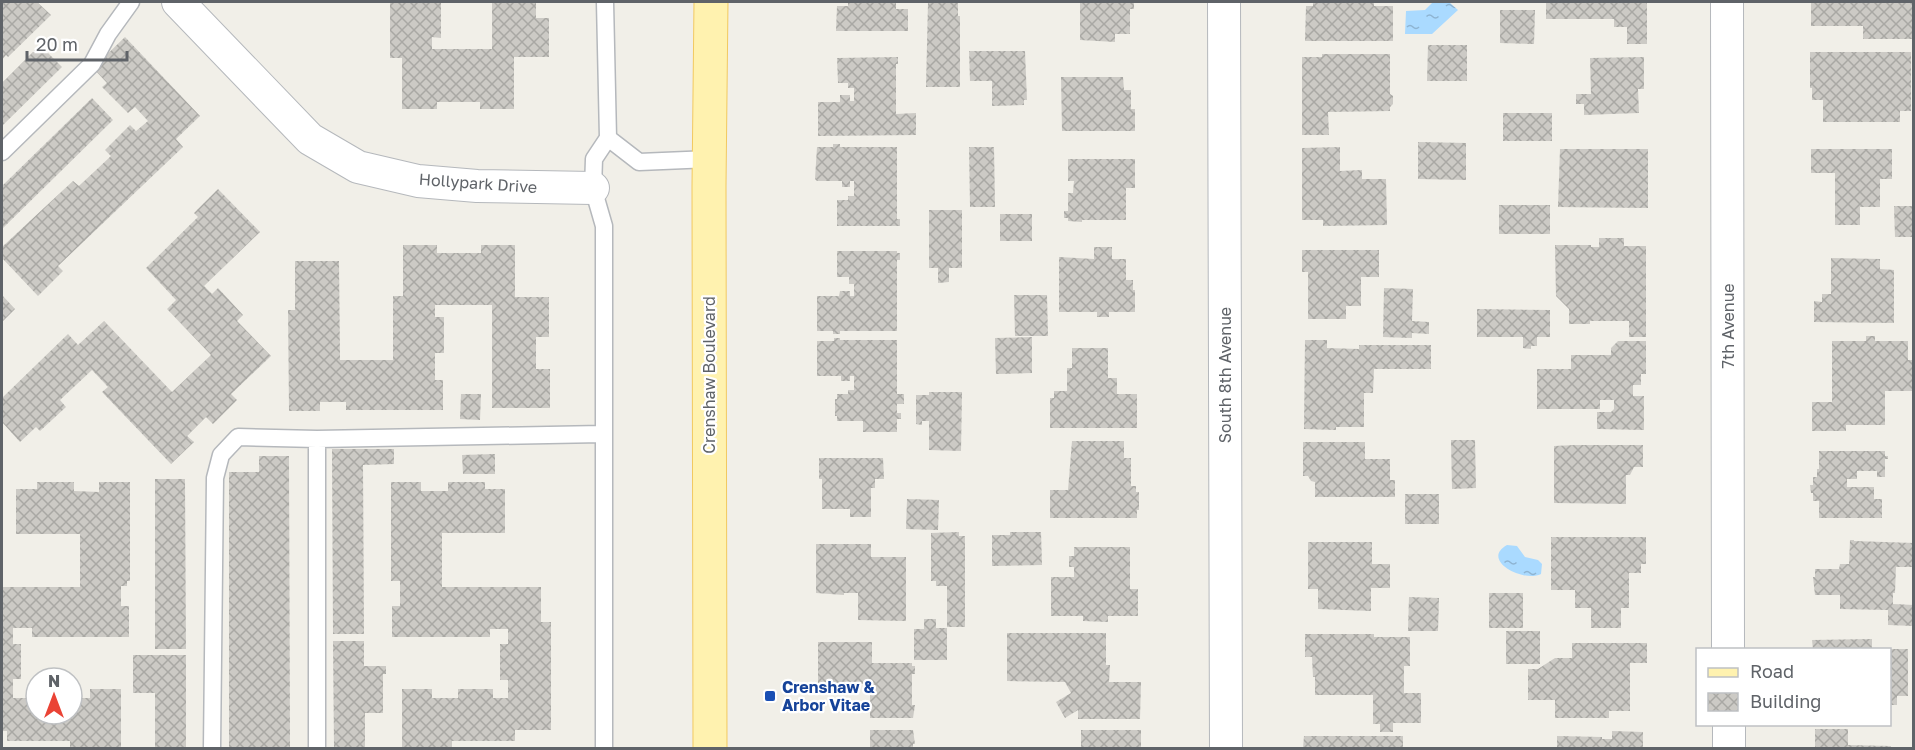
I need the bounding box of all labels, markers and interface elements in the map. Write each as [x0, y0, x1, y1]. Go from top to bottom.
scale bar [27, 24, 128, 62]
text: 20 m [36, 33, 78, 55]
street label: Hollypark Drive [418, 169, 538, 197]
street label: 7th Avenue [1718, 283, 1738, 369]
street label: Crenshaw Boulevard [699, 296, 719, 454]
street label: South 8th Avenue [1215, 307, 1235, 443]
legend [1696, 648, 1891, 726]
text: Road [1750, 660, 1794, 682]
north arrow [24, 666, 84, 726]
text: N [48, 671, 60, 691]
place label: Crenshaw & Arbor Vitae [782, 677, 876, 715]
marker: Crenshaw & Arbor Vitae [763, 689, 777, 703]
text: Building [1750, 690, 1821, 712]

